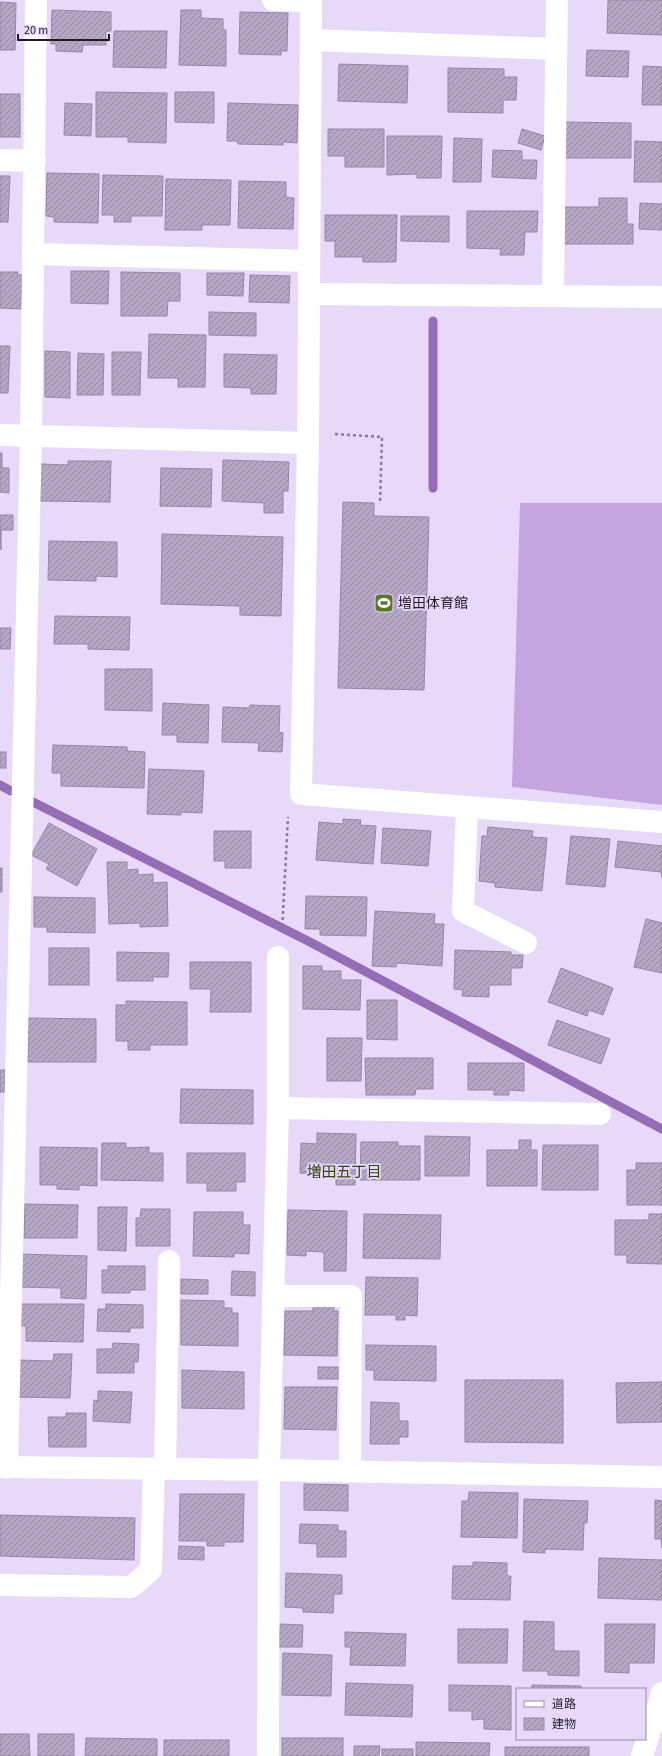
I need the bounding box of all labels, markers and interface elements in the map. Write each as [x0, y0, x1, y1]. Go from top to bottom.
scale bar [18, 16, 109, 42]
text: 20 m [24, 22, 48, 39]
sports icon: 増田体育館 [373, 592, 395, 614]
place label: 増田体育館 [398, 594, 468, 614]
district label: 増田五丁目 [306, 1162, 382, 1183]
legend [516, 1688, 646, 1740]
text: 道路 [552, 1696, 576, 1713]
text: 建物 [552, 1716, 576, 1733]

